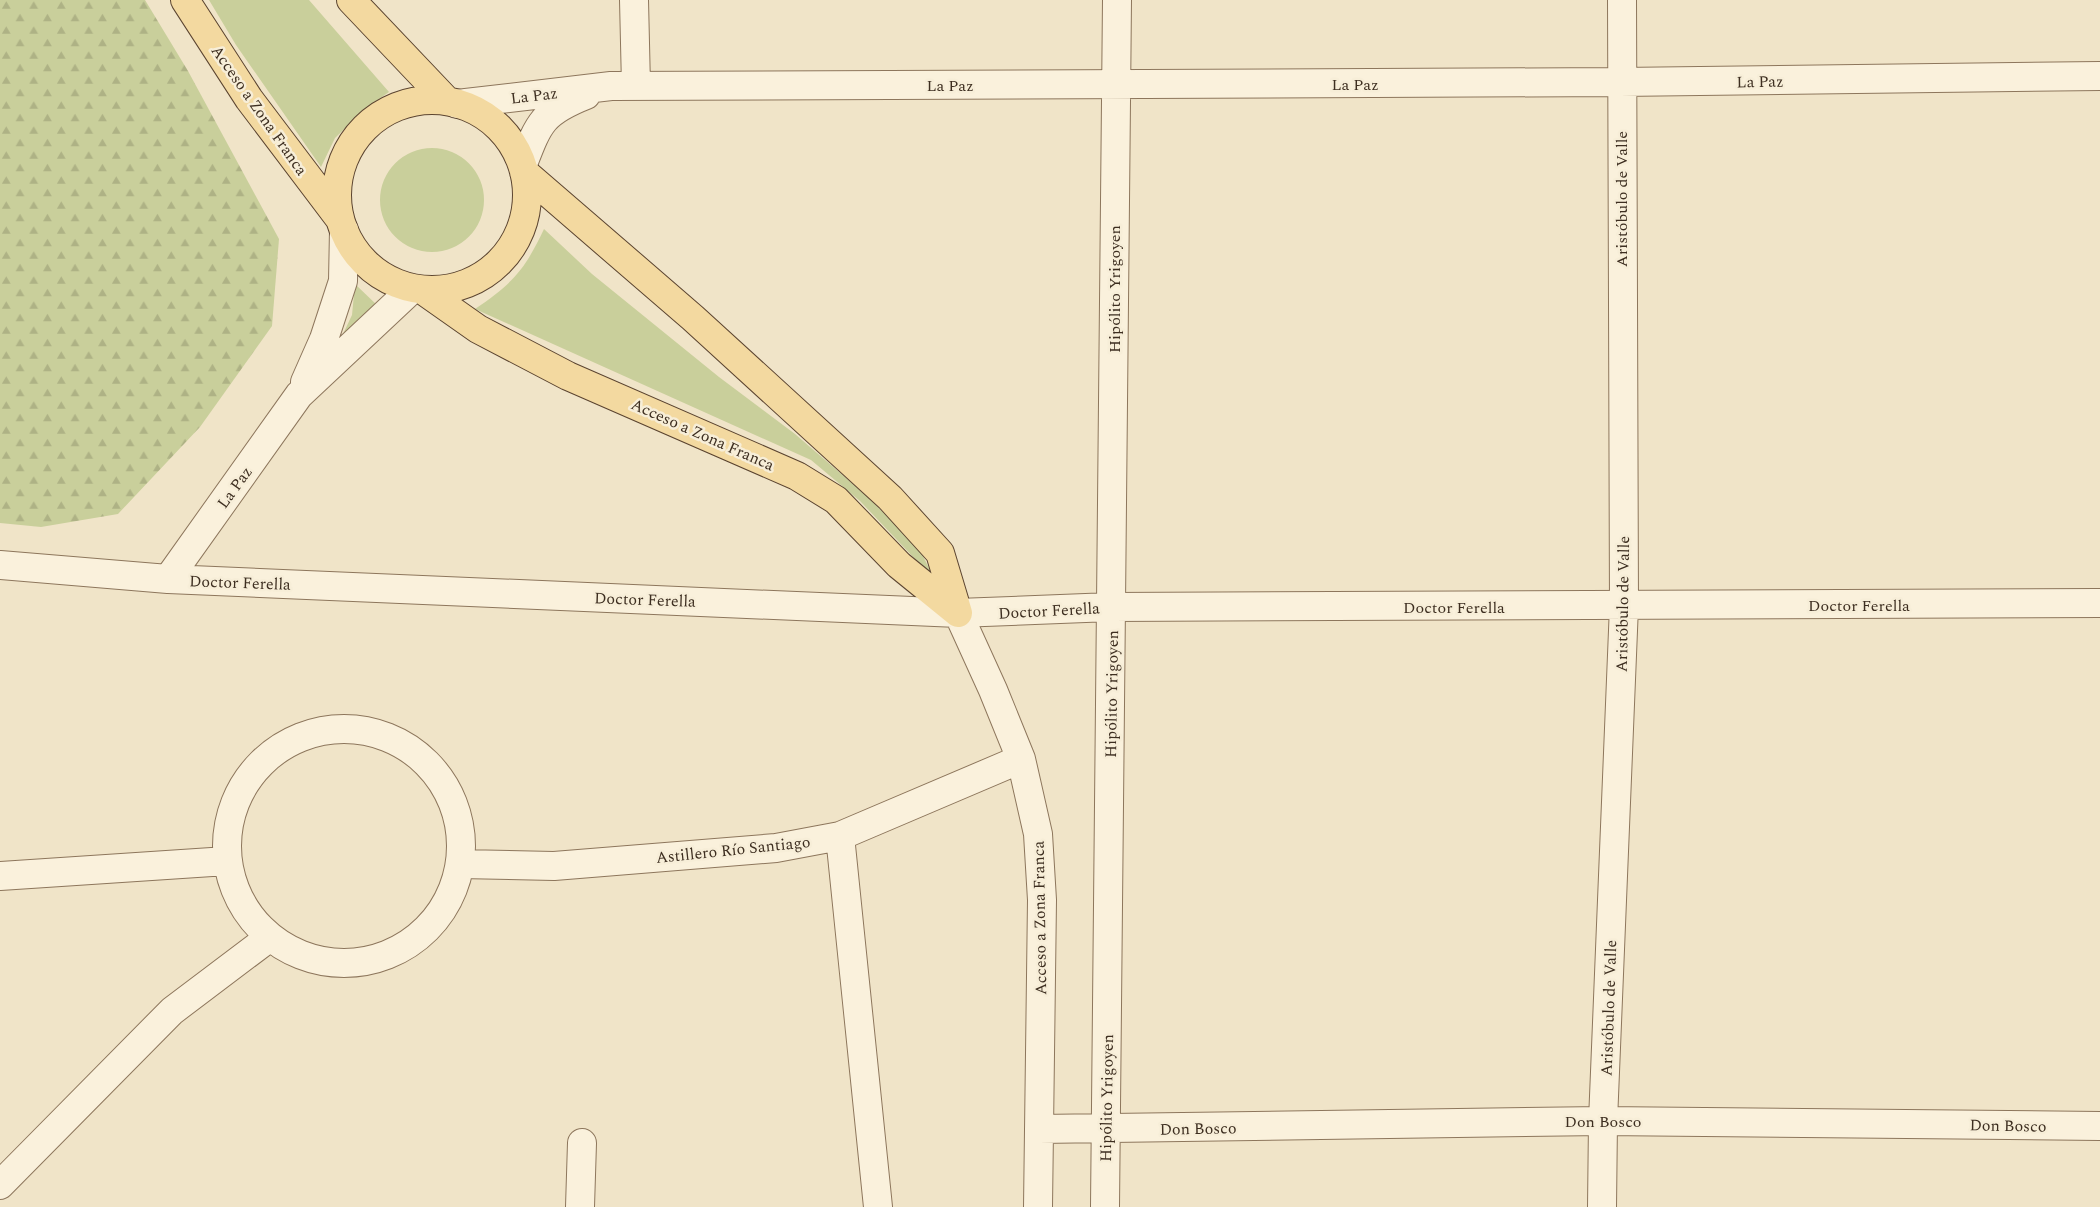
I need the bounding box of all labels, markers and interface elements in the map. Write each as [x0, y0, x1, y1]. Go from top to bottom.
street label: Acceso a Zona Franca [205, 40, 313, 181]
street label: La Paz [1736, 70, 1784, 94]
street label: La Paz [1331, 73, 1379, 97]
street label: La Paz [926, 74, 974, 98]
street label: La Paz [509, 81, 559, 111]
street label: Aristóbulo de Valle [1610, 131, 1634, 267]
street label: Hipólito Yrigoyen [1103, 225, 1127, 353]
street label: Acceso a Zona Franca [627, 393, 778, 477]
street label: La Paz [211, 461, 258, 514]
street label: Aristóbulo de Valle [1610, 536, 1636, 672]
street label: Doctor Ferella [189, 569, 291, 597]
street label: Doctor Ferella [594, 586, 696, 614]
street label: Doctor Ferella [1808, 594, 1910, 618]
street label: Doctor Ferella [998, 596, 1101, 626]
street label: Doctor Ferella [1403, 596, 1505, 620]
street label: Hipólito Yrigoyen [1099, 630, 1125, 758]
street label: Astillero Río Santiago [655, 830, 812, 870]
street label: Acceso a Zona Franca [1027, 840, 1053, 995]
street label: Aristóbulo de Valle [1595, 940, 1623, 1077]
street label: Hipólito Yrigoyen [1094, 1034, 1120, 1162]
street label: Don Bosco [1565, 1110, 1641, 1134]
street label: Don Bosco [1969, 1113, 2047, 1139]
street label: Don Bosco [1159, 1116, 1237, 1142]

